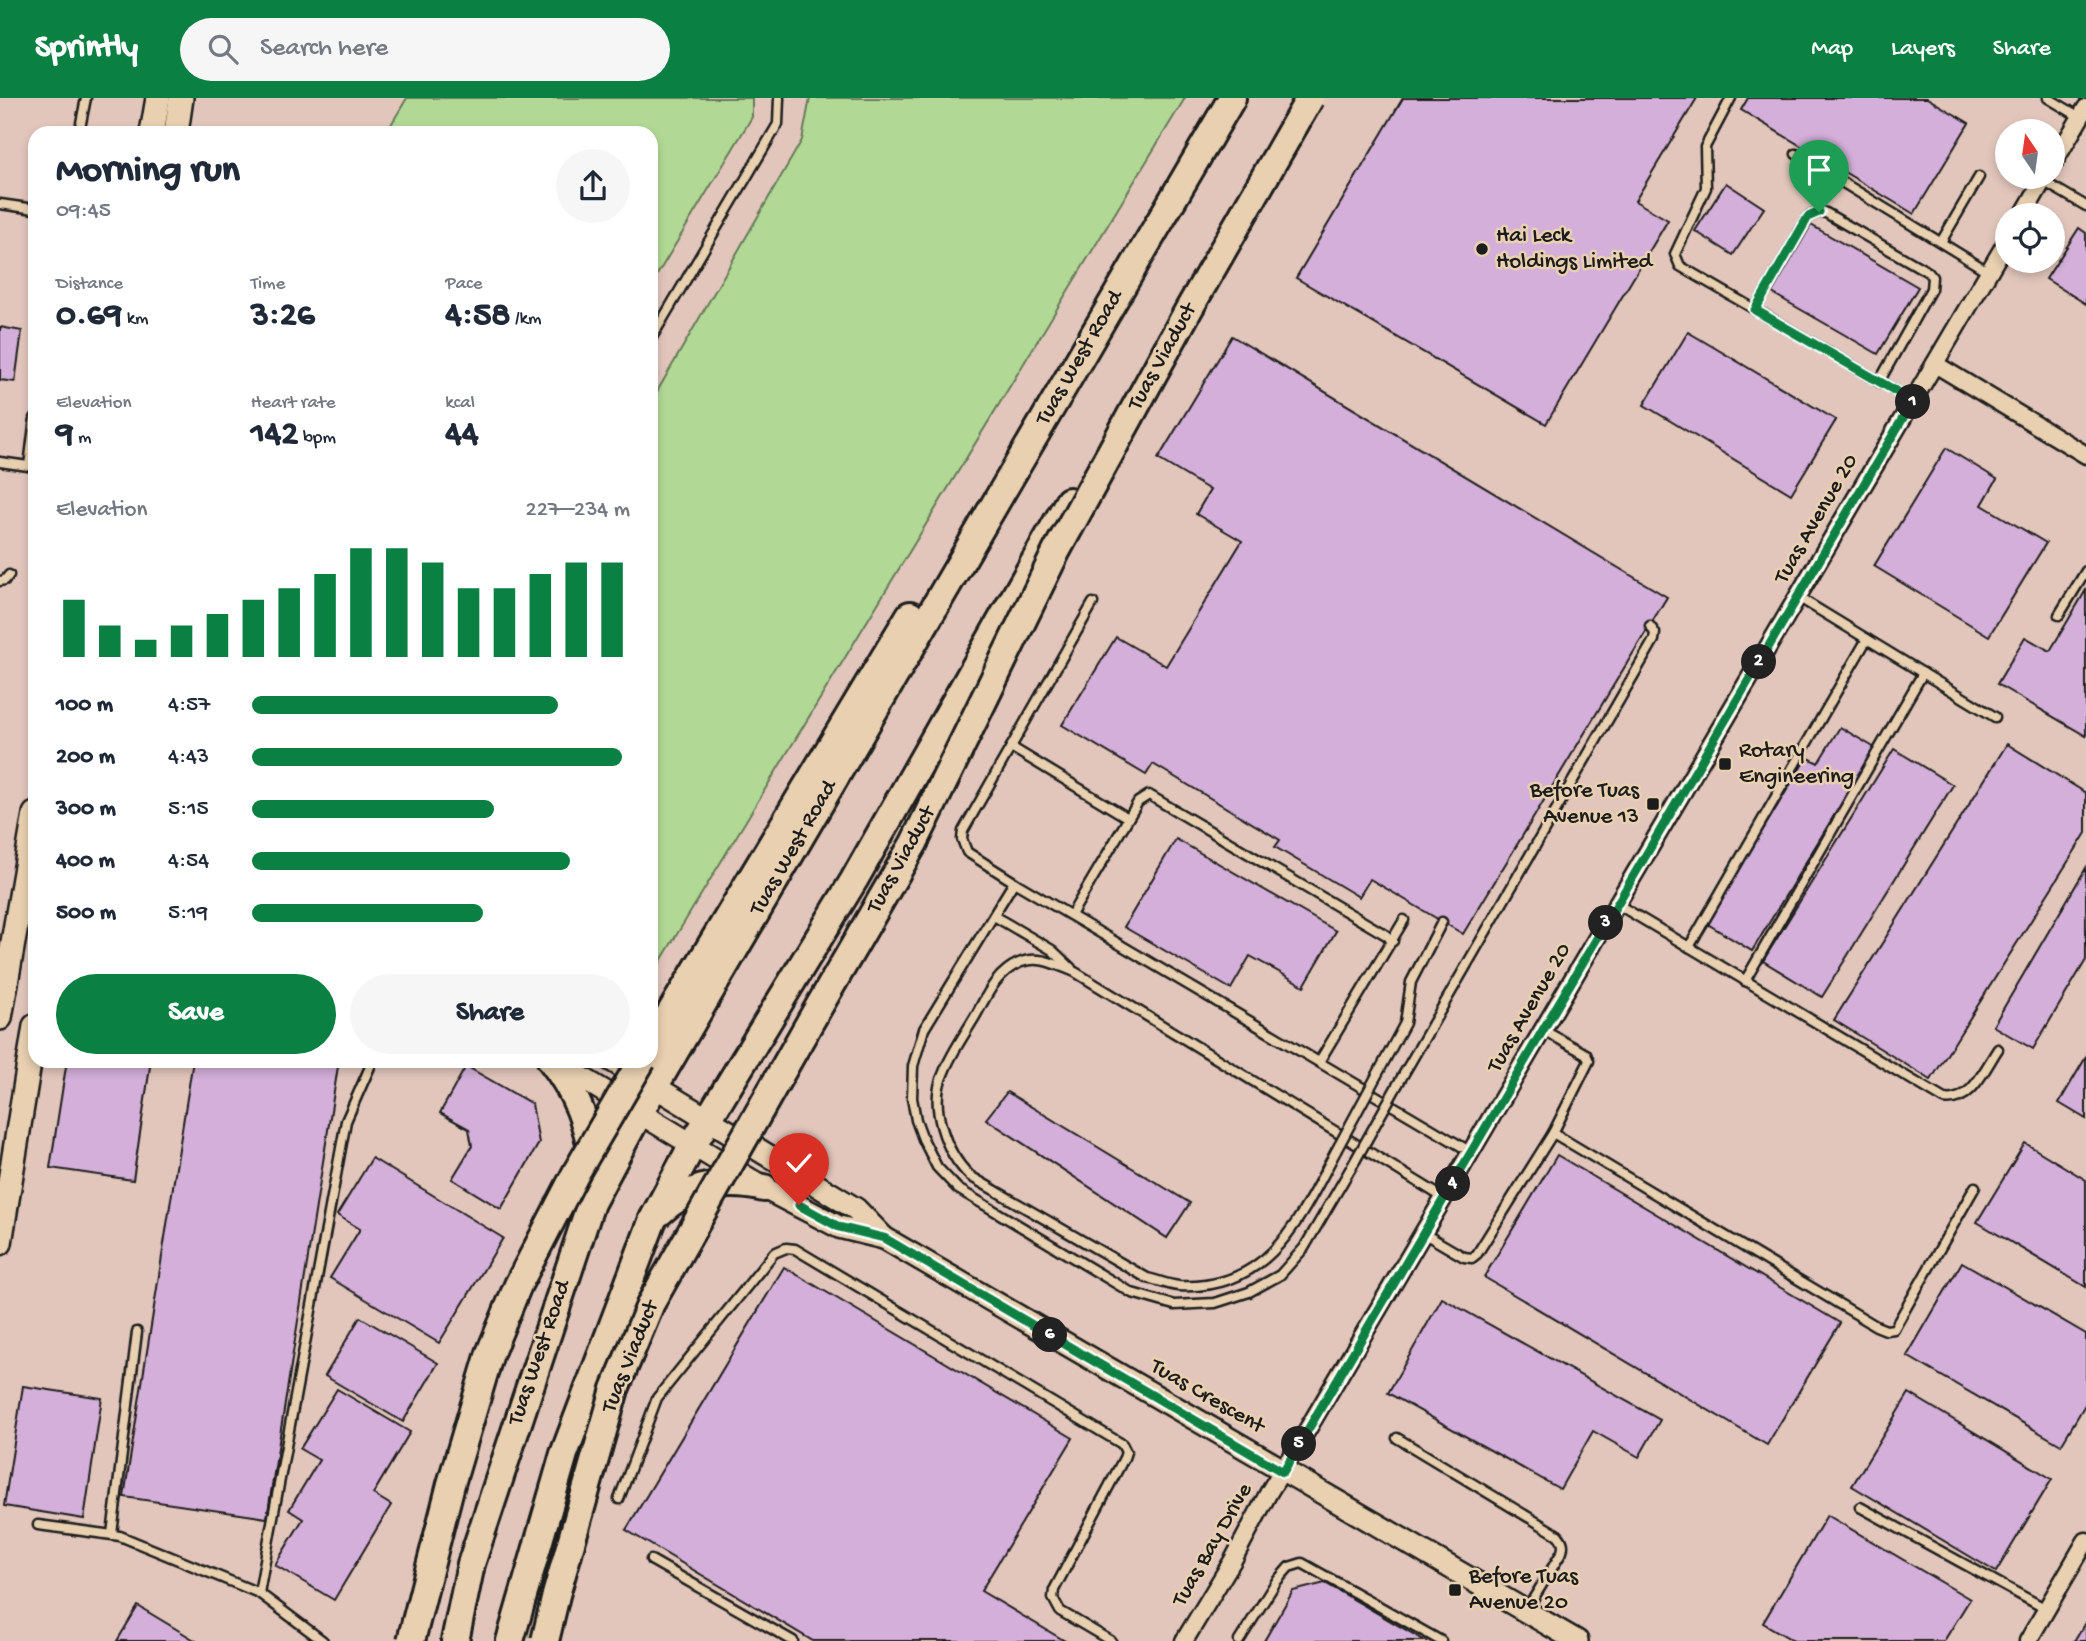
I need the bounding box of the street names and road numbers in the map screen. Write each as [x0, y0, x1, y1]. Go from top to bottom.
street label: Tuas West Road [1029, 284, 1130, 432]
street label: Tuas Viaduct [1122, 297, 1204, 417]
street label: Tuas Avenue 20 [1768, 449, 1865, 590]
street label: Tuas West Road [743, 774, 844, 922]
street label: Tuas Viaduct [861, 800, 943, 920]
street label: Tuas Avenue 20 [1481, 938, 1578, 1079]
street label: Tuas West Road [502, 1276, 578, 1431]
street label: Tuas Viaduct [596, 1296, 666, 1419]
street label: Tuas Crescent [1143, 1352, 1270, 1441]
street label: Tuas Bay Drive [1166, 1478, 1260, 1613]

